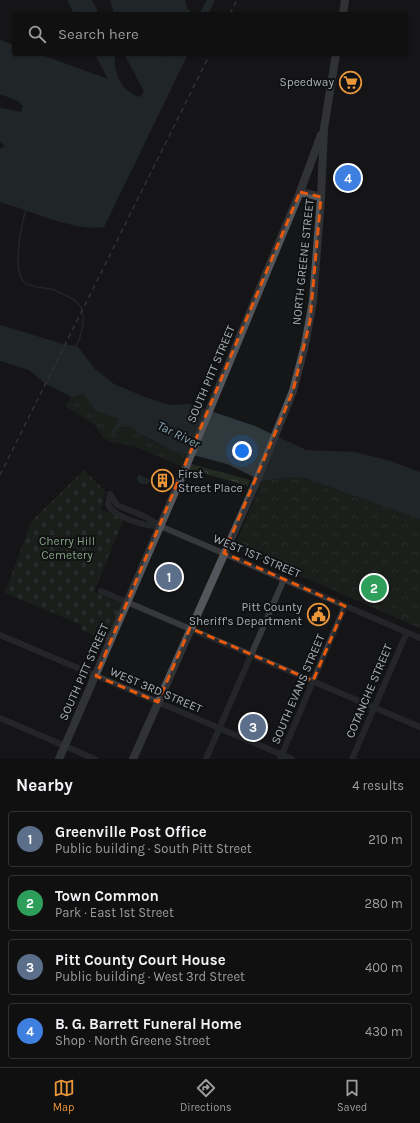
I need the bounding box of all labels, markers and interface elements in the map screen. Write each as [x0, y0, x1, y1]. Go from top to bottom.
search box [12, 12, 408, 56]
icon: search [26, 23, 48, 45]
text: Search here [58, 25, 139, 43]
supermarket icon: Speedway [337, 69, 363, 95]
place label: Speedway [279, 75, 334, 89]
pin: 4 [335, 163, 361, 193]
street label: NORTH GREENE STREET [289, 198, 317, 326]
street label: SOUTH PITT STREET [184, 323, 238, 425]
water label: Tar River [155, 418, 203, 451]
your location [232, 441, 252, 461]
place label: First Street Place [178, 467, 243, 495]
building icon: First Street Place [150, 468, 176, 494]
street label: WEST 1ST STREET [211, 531, 303, 581]
park label: Cherry Hill Cemetery [39, 534, 95, 562]
pin: 1 [156, 562, 182, 592]
pin: 2 [361, 573, 387, 603]
place label: Pitt County Sheriff's Department [189, 600, 302, 628]
public building icon: Pitt County Sheriff's Department [305, 601, 331, 627]
street label: SOUTH PITT STREET [56, 621, 112, 723]
street label: SOUTH EVANS STREET [268, 632, 328, 746]
street label: COTANCHE STREET [343, 642, 395, 740]
street label: WEST 3RD STREET [108, 664, 204, 716]
pin: 3 [240, 712, 266, 742]
text: Nearby [16, 775, 73, 795]
text: 4 results [352, 778, 404, 793]
text: Greenville Post Office [55, 823, 207, 841]
text: 1 [28, 832, 32, 847]
text: 210 m [368, 832, 403, 847]
text: Public building · South Pitt Street [55, 841, 252, 856]
text: Town Common [55, 887, 159, 905]
text: 2 [26, 896, 34, 911]
text: 280 m [365, 896, 403, 911]
text: Park · East 1st Street [55, 905, 174, 920]
text: Pitt County Court House [55, 951, 226, 969]
text: 3 [26, 960, 34, 975]
text: 400 m [365, 960, 403, 975]
text: Public building · West 3rd Street [55, 969, 245, 984]
text: B. G. Barrett Funeral Home [55, 1015, 242, 1033]
text: 4 [26, 1024, 34, 1039]
text: 430 m [365, 1024, 403, 1039]
text: Shop · North Greene Street [55, 1033, 210, 1048]
tab: Map [53, 1077, 75, 1114]
tab: Directions [180, 1077, 232, 1114]
tab: Saved [337, 1077, 367, 1114]

